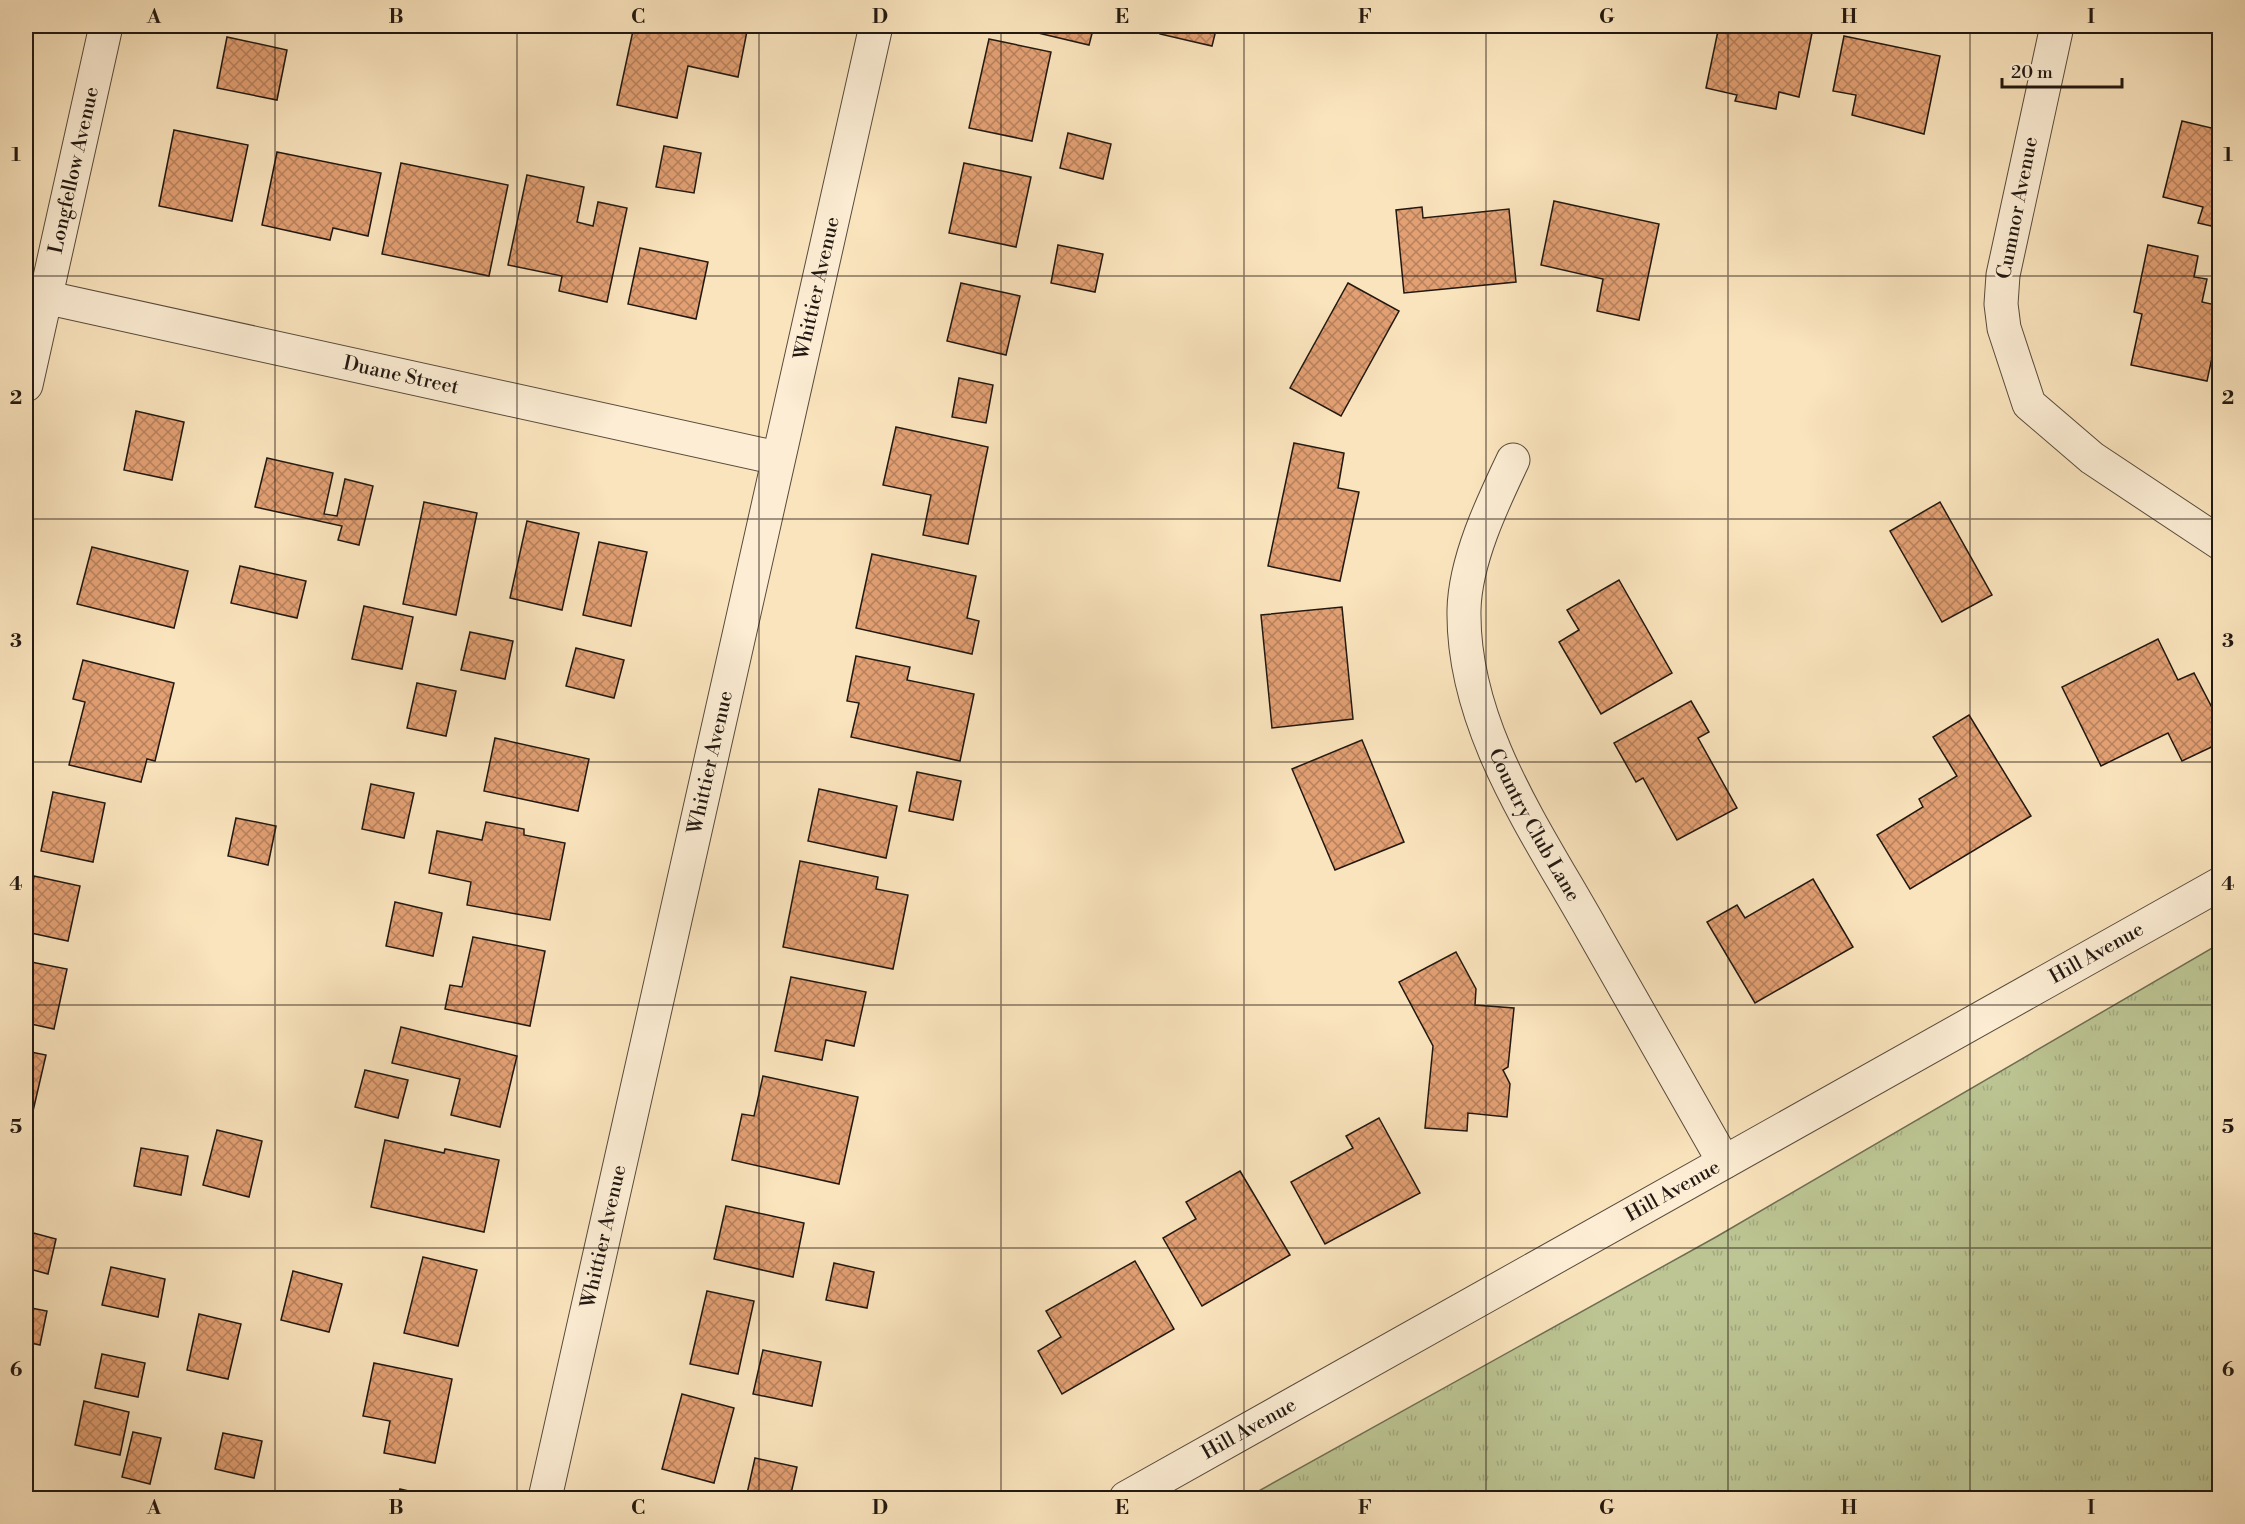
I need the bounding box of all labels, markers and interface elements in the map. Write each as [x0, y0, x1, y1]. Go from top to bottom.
text: A [146, 5, 162, 30]
text: B [388, 5, 404, 30]
text: C [631, 5, 645, 30]
text: D [872, 5, 888, 30]
text: E [1115, 5, 1129, 30]
text: F [1358, 5, 1372, 30]
text: G [1599, 5, 1615, 30]
text: H [1841, 5, 1858, 30]
text: I [2087, 5, 2095, 30]
scale bar [2002, 51, 2122, 89]
text: 20 m [2011, 61, 2053, 84]
street label: Longfellow Avenue [43, 84, 105, 256]
street label: Cumnor Avenue [1992, 135, 2044, 281]
text: 1 [11, 143, 21, 168]
text: 1 [2223, 143, 2233, 168]
street label: Whittier Avenue [789, 214, 845, 363]
street label: Duane Street [341, 351, 461, 400]
text: 2 [10, 386, 22, 411]
text: 2 [2222, 386, 2234, 411]
text: 3 [10, 629, 22, 654]
text: 3 [2222, 629, 2234, 654]
street label: Whittier Avenue [682, 688, 739, 837]
street label: Country Club Lane [1483, 745, 1586, 906]
text: 4 [9, 872, 23, 897]
text: 4 [2221, 872, 2235, 897]
street label: Hill Avenue [2045, 917, 2148, 990]
text: 5 [10, 1115, 22, 1140]
text: 5 [2222, 1115, 2234, 1140]
street label: Hill Avenue [1621, 1155, 1724, 1228]
street label: Whittier Avenue [575, 1163, 632, 1311]
text: 6 [10, 1358, 23, 1383]
text: 6 [2222, 1358, 2235, 1383]
street label: Hill Avenue [1197, 1393, 1301, 1465]
text: A [146, 1496, 162, 1521]
text: B [388, 1496, 404, 1521]
text: C [631, 1496, 645, 1521]
text: D [872, 1496, 888, 1521]
text: E [1115, 1496, 1129, 1521]
text: F [1358, 1496, 1372, 1521]
text: G [1599, 1496, 1615, 1521]
text: H [1841, 1496, 1858, 1521]
text: I [2087, 1496, 2095, 1521]

